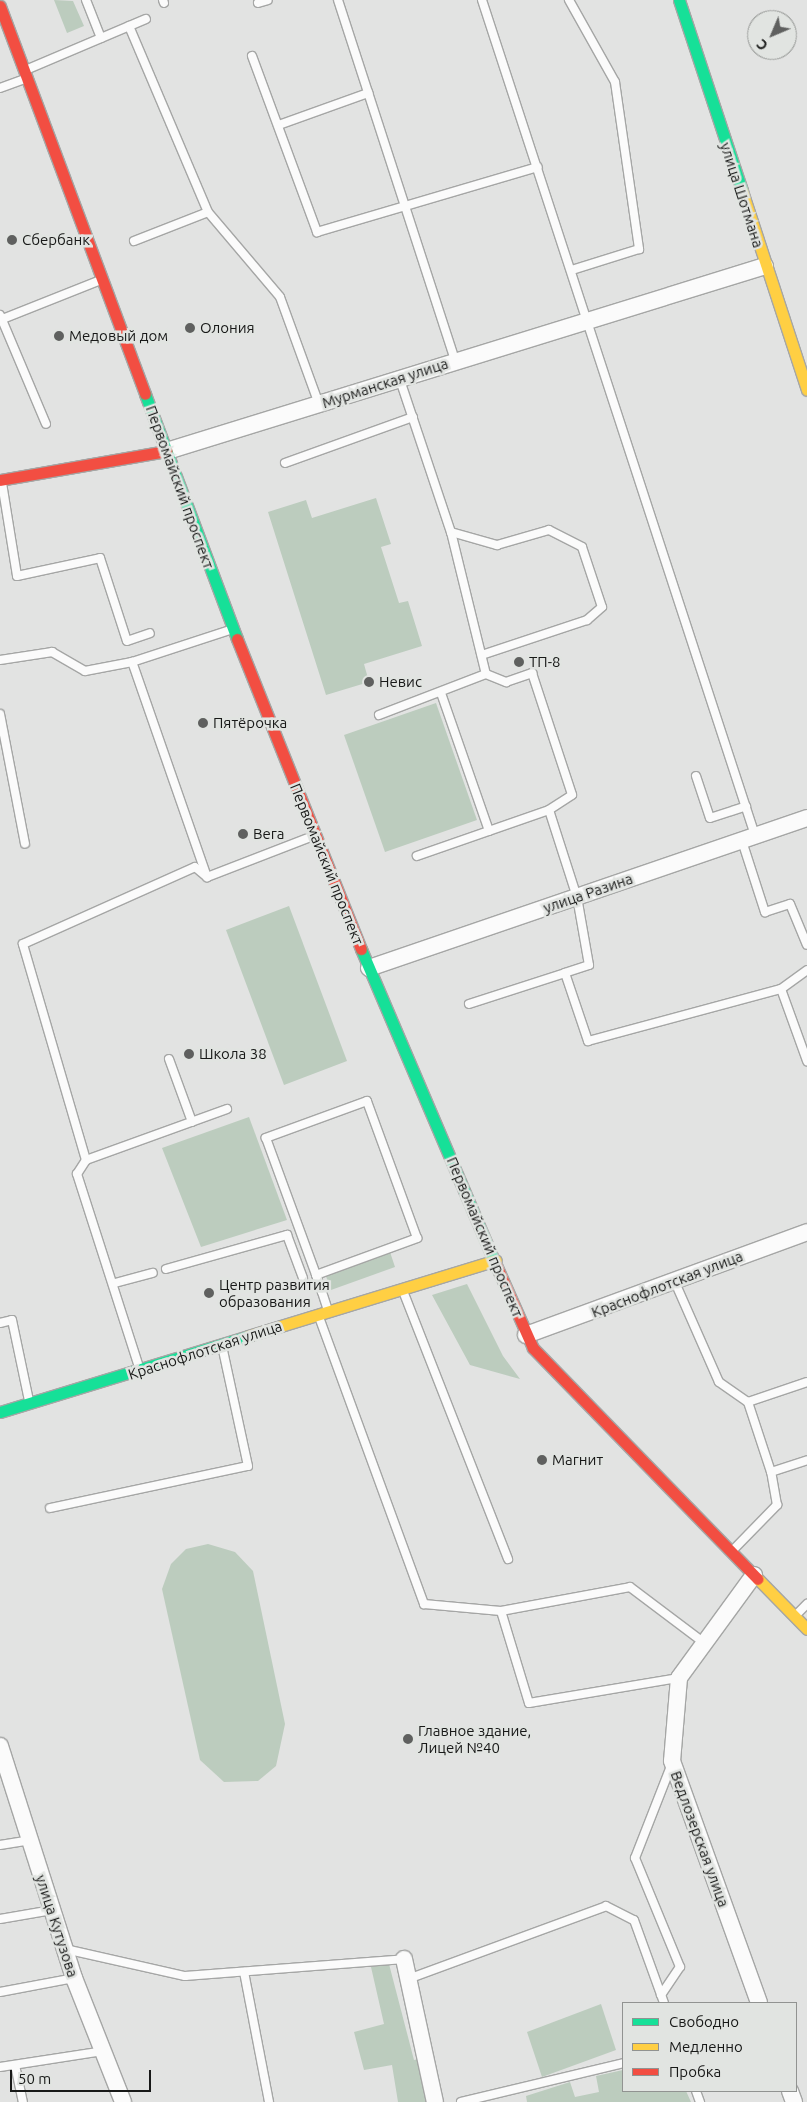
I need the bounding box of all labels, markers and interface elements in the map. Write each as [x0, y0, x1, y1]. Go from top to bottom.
north arrow [747, 10, 797, 60]
text: С [753, 36, 771, 54]
street label: улица Шотмана [717, 140, 767, 250]
place label: Сбербанк [22, 231, 90, 249]
marker: Сбербанк [6, 234, 18, 246]
place label: Олония [200, 319, 255, 337]
marker: Олония [184, 322, 196, 334]
place label: Медовый дом [69, 327, 168, 345]
marker: Медовый дом [53, 330, 65, 342]
street label: Мурманская улица [320, 354, 450, 412]
street label: Первомайский проспект [142, 403, 218, 571]
place label: ТП-8 [529, 653, 560, 671]
marker: ТП-8 [513, 656, 525, 668]
place label: Невис [379, 673, 422, 691]
marker: Невис [363, 676, 375, 688]
place label: Пятёрочка [213, 714, 287, 732]
marker: Пятёрочка [197, 717, 209, 729]
street label: Первомайский проспект [286, 781, 368, 947]
place label: Вега [253, 825, 285, 843]
marker: Вега [237, 828, 249, 840]
street label: улица Разина [541, 869, 635, 917]
place label: Школа 38 [199, 1045, 267, 1063]
marker: Школа 38 [183, 1048, 195, 1060]
street label: Первомайский проспект [443, 1154, 527, 1320]
street label: Краснофлотская улица [589, 1247, 745, 1321]
place label: Центр развития образования [219, 1275, 330, 1310]
marker: Центр развития образования [203, 1287, 215, 1299]
street label: Краснофлотская улица [126, 1317, 284, 1383]
place label: Магнит [552, 1451, 603, 1469]
marker: Магнит [536, 1454, 548, 1466]
place label: Главное здание, Лицей №40 [418, 1721, 531, 1756]
marker: Главное здание, Лицей №40 [402, 1733, 414, 1745]
street label: Ведлозерская улица [667, 1768, 733, 1910]
street label: улица Кутузова [32, 1872, 82, 1980]
legend [622, 2002, 797, 2092]
text: Свободно [669, 2013, 739, 2030]
text: Медленно [669, 2038, 743, 2055]
scale bar [12, 2060, 154, 2092]
text: Пробка [669, 2063, 721, 2080]
text: 50 m [18, 2070, 51, 2087]

